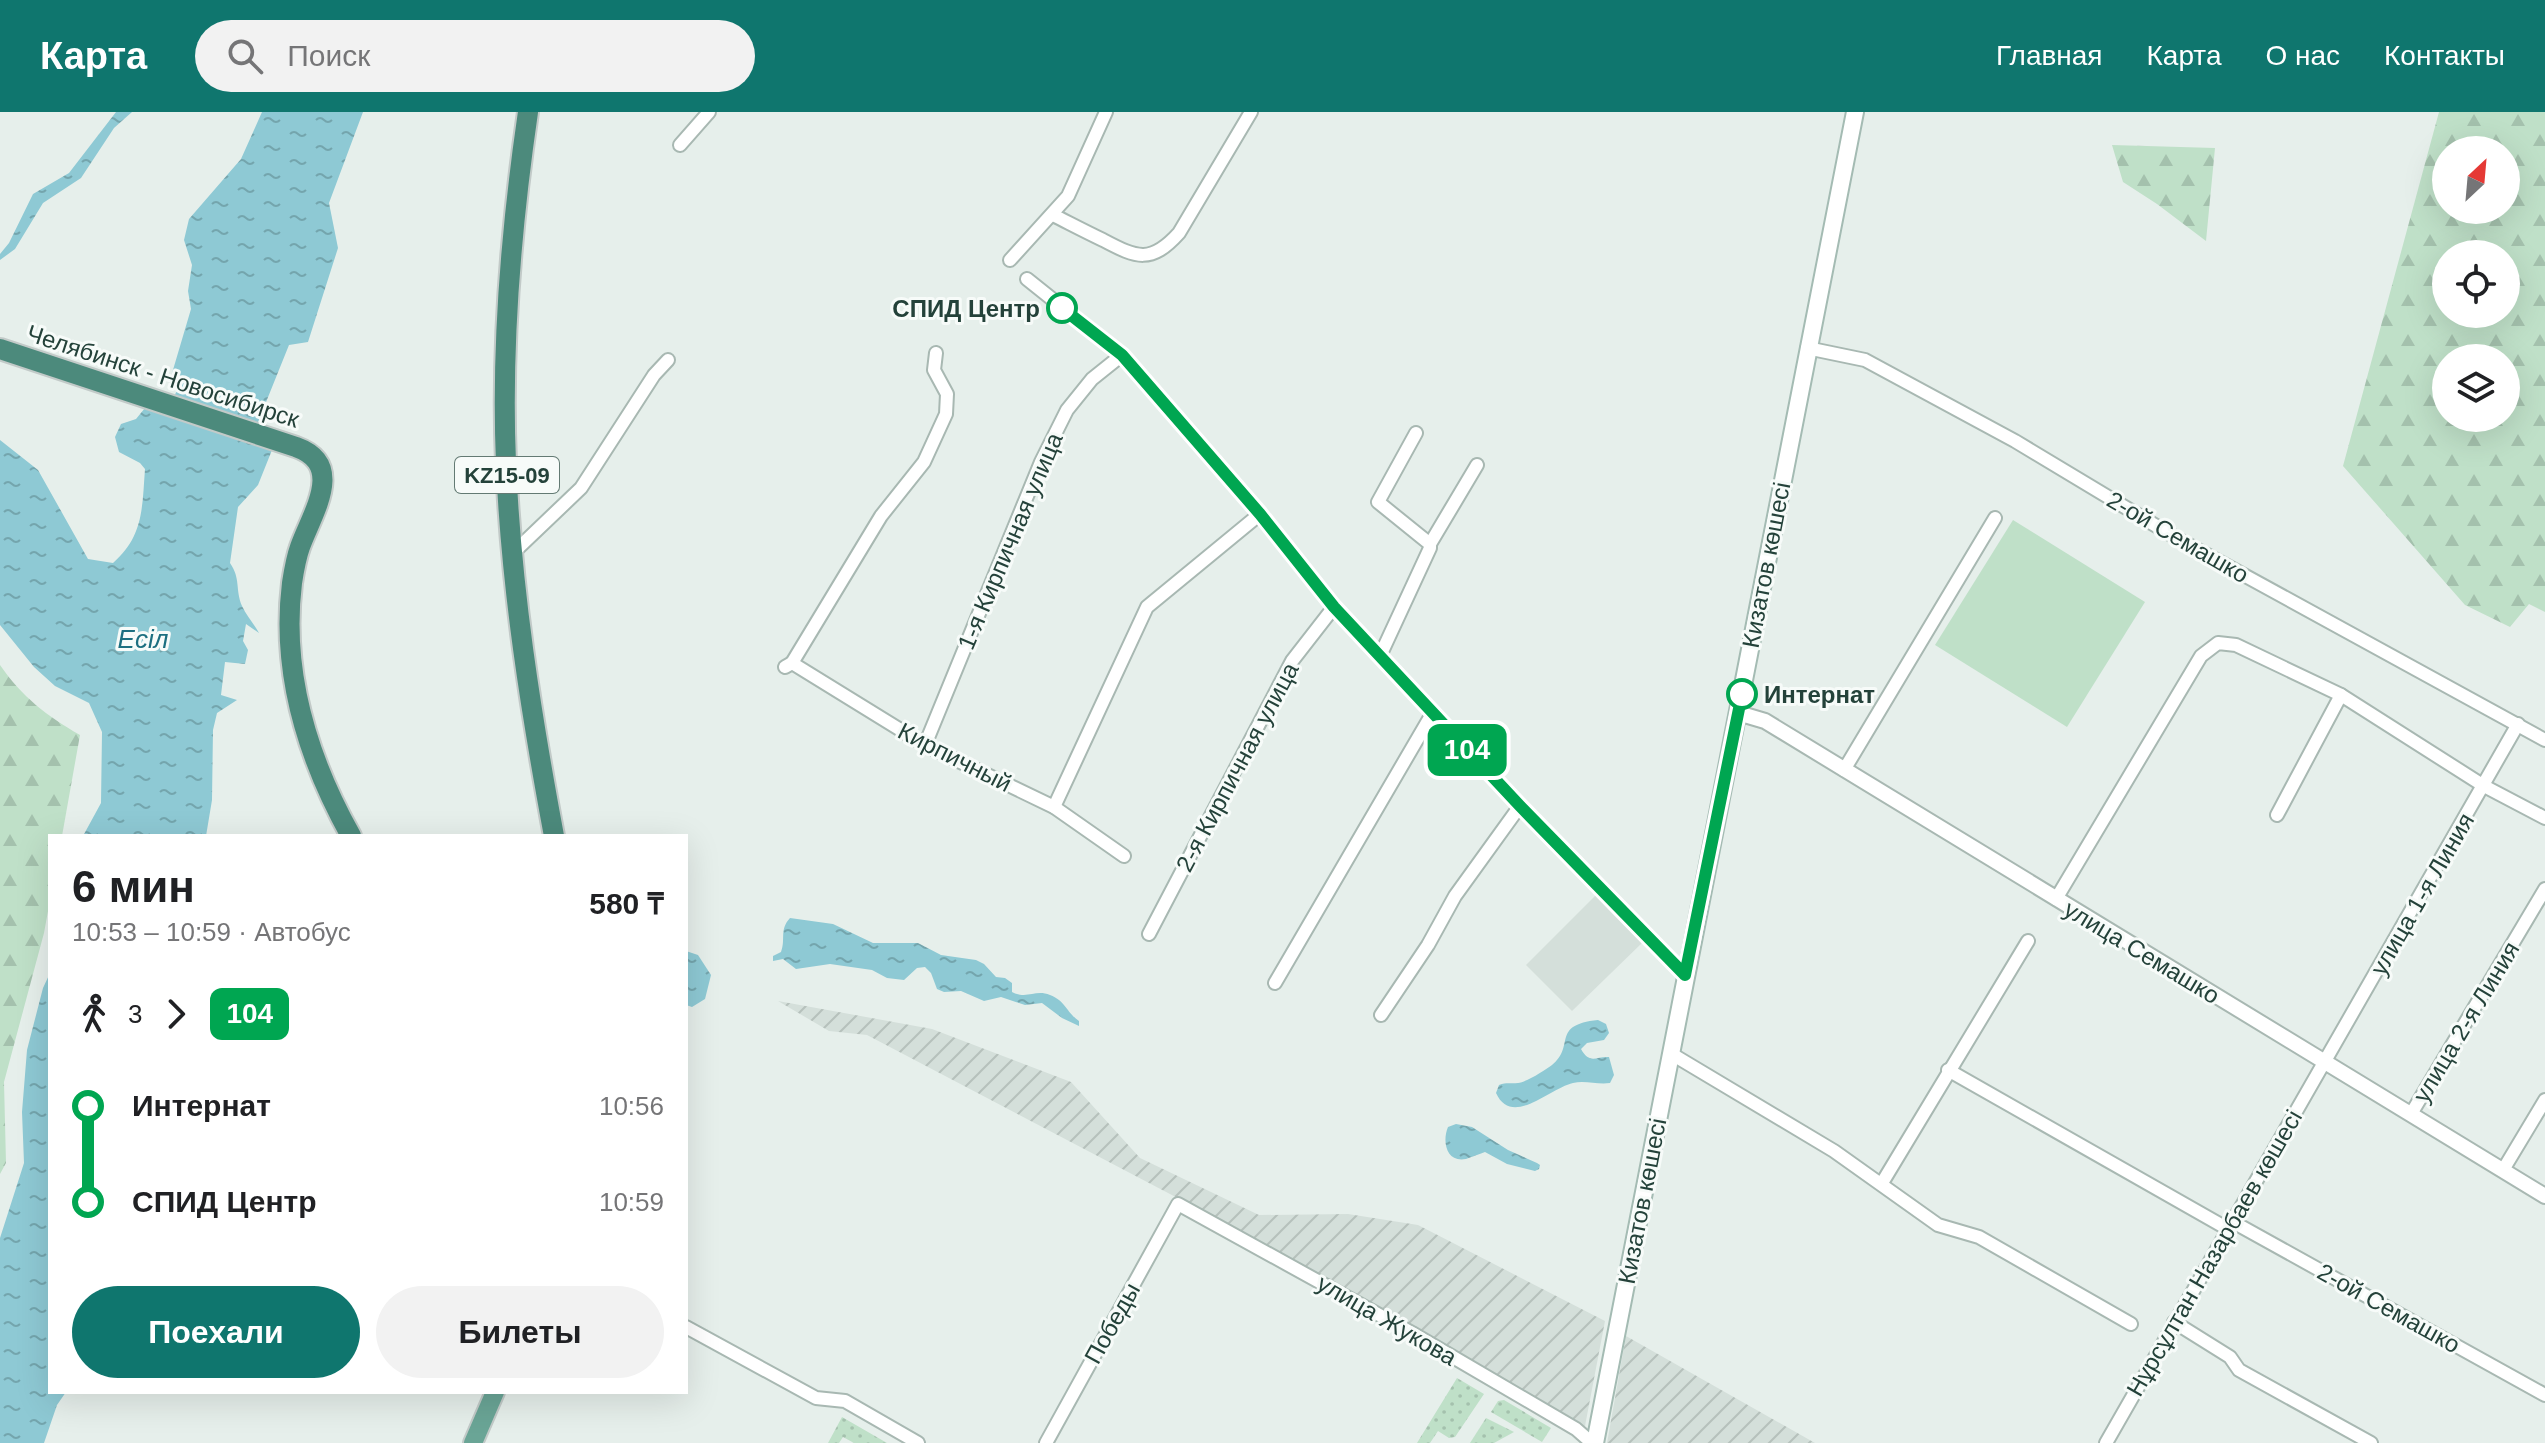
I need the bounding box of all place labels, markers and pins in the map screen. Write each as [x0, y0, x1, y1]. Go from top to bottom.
marker: СПИД Центр [1047, 293, 1077, 323]
place label: СПИД Центр [892, 295, 1040, 322]
marker: Интернат [1727, 679, 1757, 709]
place label: Интернат [1764, 681, 1875, 708]

